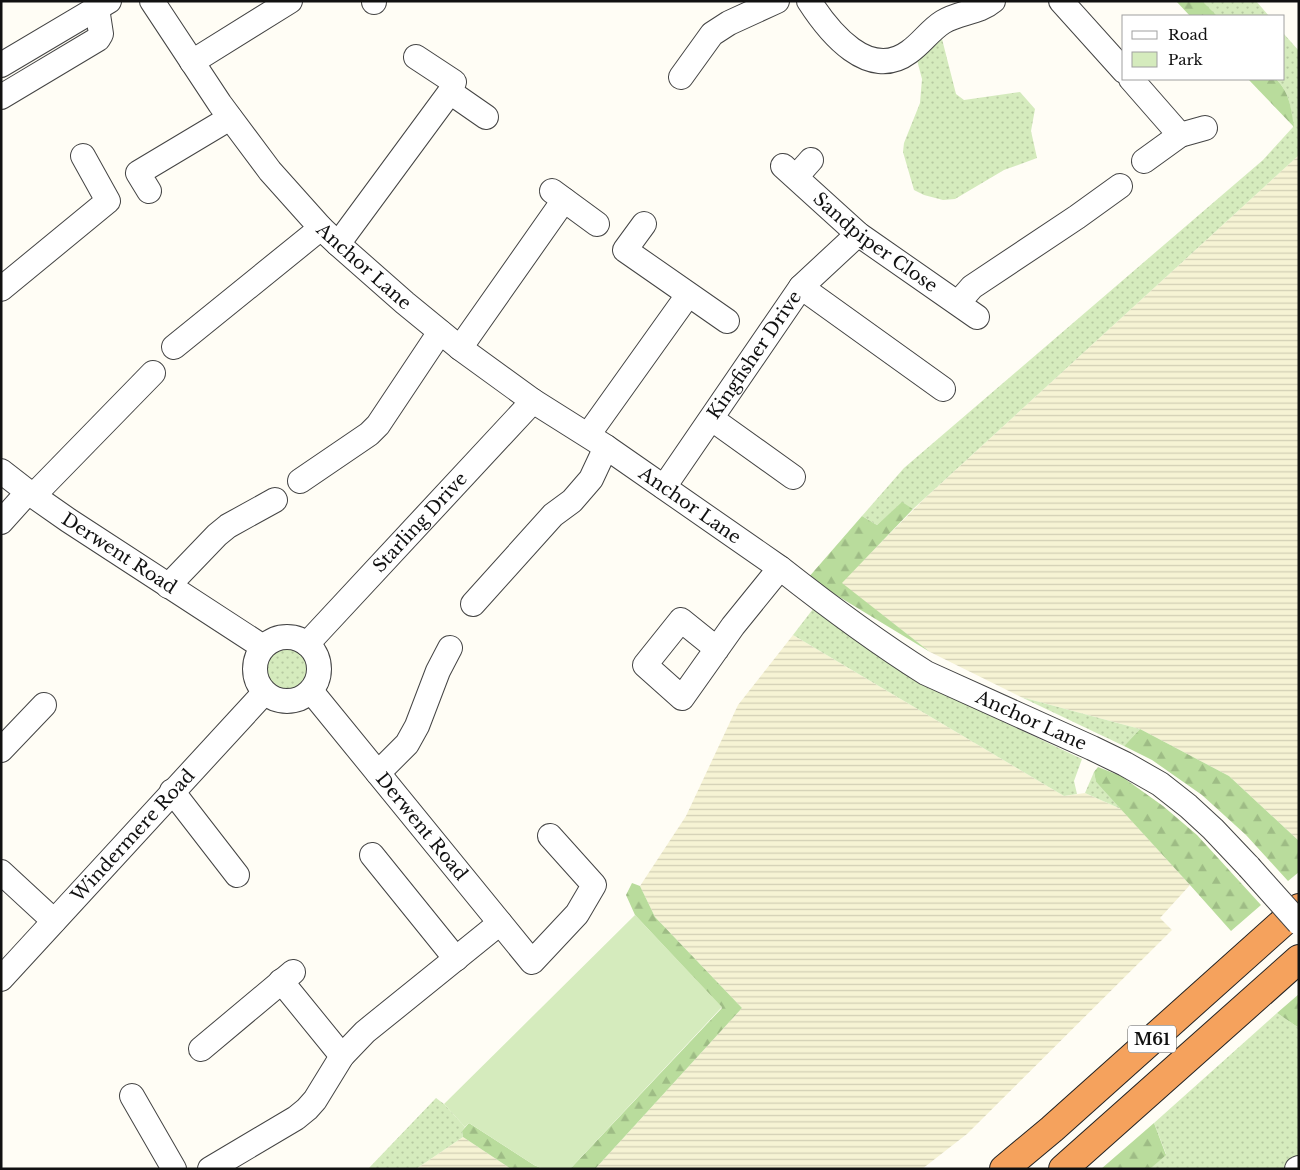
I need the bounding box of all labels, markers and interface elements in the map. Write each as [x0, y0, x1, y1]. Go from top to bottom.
legend [1122, 15, 1285, 80]
text: Road [1168, 25, 1208, 44]
text: Park [1168, 50, 1204, 69]
street label: Sandpiper Close [809, 188, 942, 297]
street label: Anchor Lane [311, 218, 416, 314]
street label: Kingfisher Drive [703, 287, 806, 423]
street label: Anchor Lane [634, 462, 745, 548]
street label: Starling Drive [368, 468, 472, 577]
street label: Derwent Road [58, 508, 181, 599]
street label: Anchor Lane [971, 686, 1090, 755]
street label: Windermere Road [66, 765, 199, 907]
street label: Derwent Road [371, 768, 472, 885]
road number: M61 [1128, 1026, 1176, 1052]

